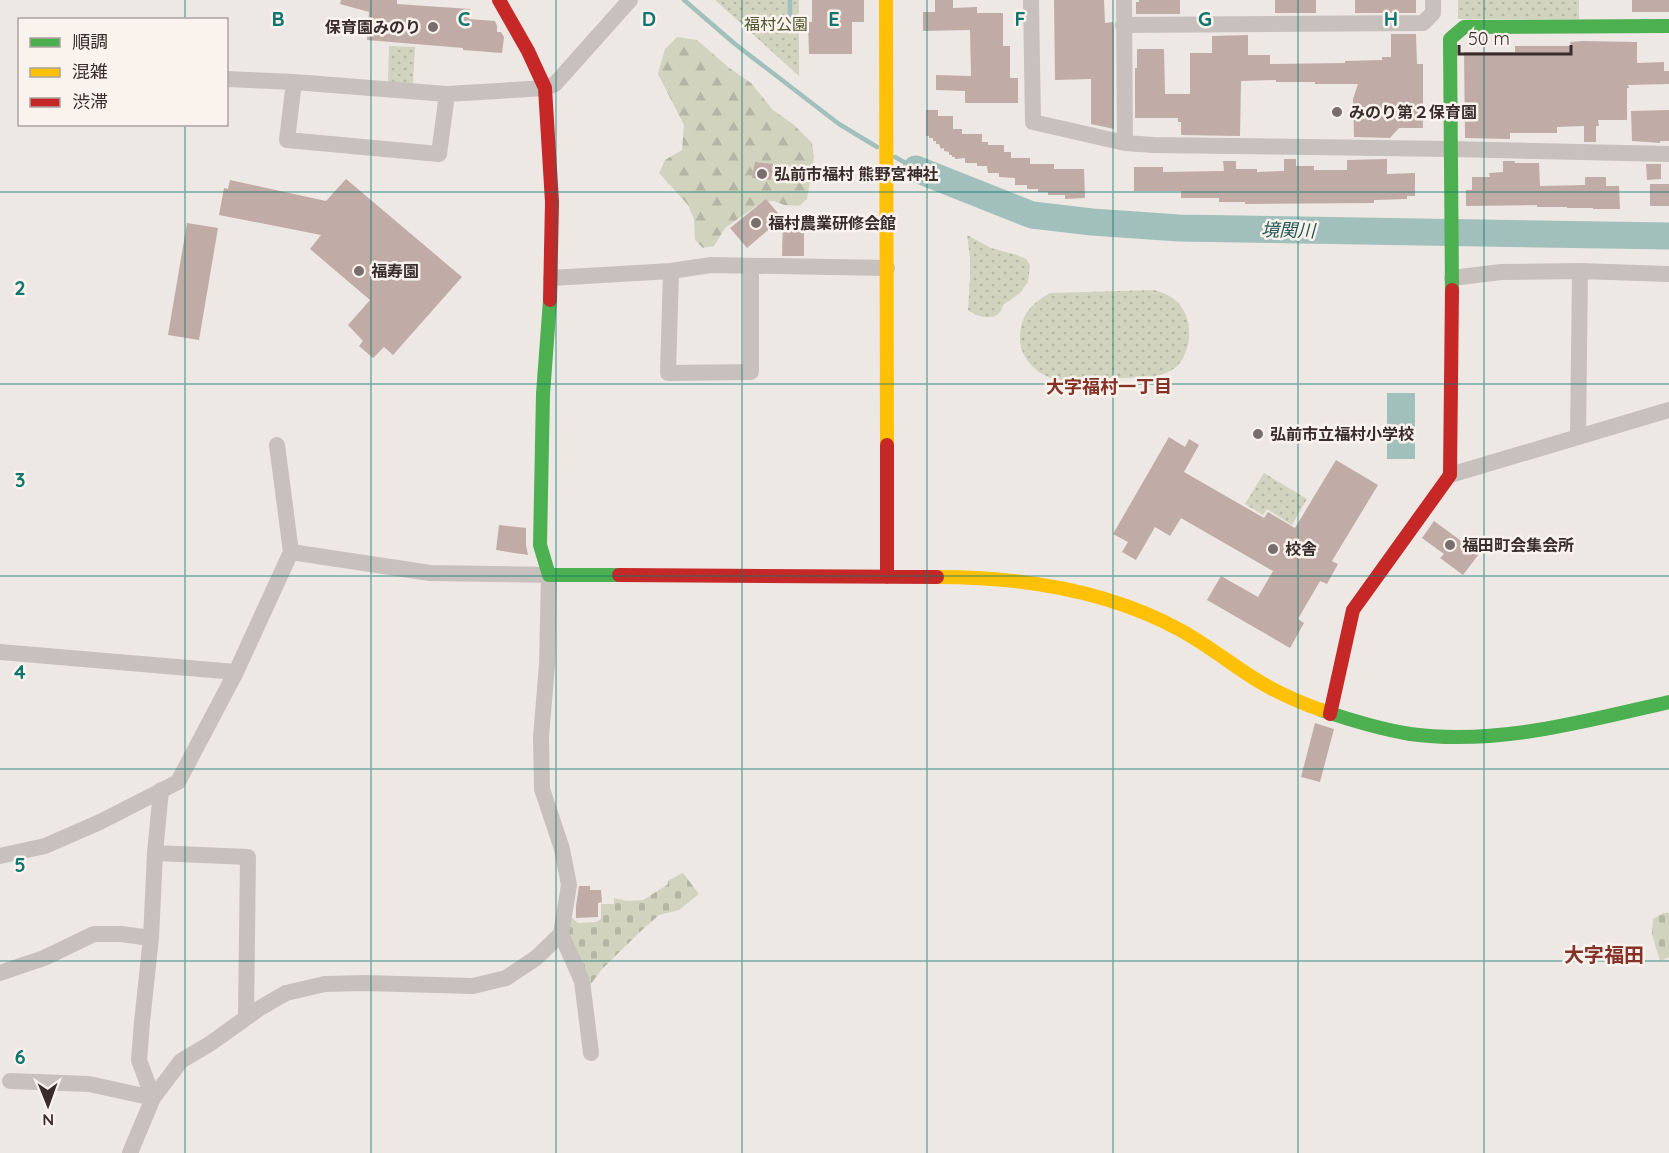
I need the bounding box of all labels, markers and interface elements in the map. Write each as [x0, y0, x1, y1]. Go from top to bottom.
text: B [271, 6, 285, 31]
text: C [458, 6, 471, 31]
text: D [642, 6, 656, 31]
text: E [828, 6, 840, 31]
text: F [1014, 6, 1026, 31]
text: G [1198, 6, 1212, 31]
text: H [1384, 6, 1398, 31]
park label: 福村公園 [744, 14, 808, 34]
place label: 保育園みのり [325, 17, 421, 37]
legend [18, 18, 228, 126]
scale bar [1459, 18, 1572, 56]
marker: 保育園みのり [426, 20, 440, 34]
text: 50 m [1468, 27, 1510, 50]
text: 順調 [72, 30, 108, 53]
text: 混雑 [72, 60, 108, 83]
text: 渋滞 [72, 90, 108, 113]
place label: みのり第２保育園 [1349, 102, 1477, 122]
marker: みのり第２保育園 [1330, 105, 1344, 119]
place label: 弘前市福村 熊野宮神社 [774, 164, 938, 184]
marker: 弘前市福村 熊野宮神社 [755, 167, 769, 181]
place label: 福村農業研修会館 [768, 213, 896, 233]
marker: 福村農業研修会館 [749, 216, 763, 230]
water label: 境関川 [1261, 218, 1317, 242]
place label: 福寿園 [371, 261, 419, 281]
marker: 福寿園 [352, 264, 366, 278]
text: 2 [14, 275, 26, 300]
district label: 大字福村一丁目 [1046, 375, 1172, 398]
place label: 弘前市立福村小学校 [1270, 424, 1414, 444]
marker: 弘前市立福村小学校 [1251, 427, 1265, 441]
text: 3 [15, 467, 25, 492]
place label: 福田町会集会所 [1462, 535, 1574, 555]
marker: 福田町会集会所 [1443, 538, 1457, 552]
place label: 校舎 [1285, 539, 1317, 559]
marker: 校舎 [1266, 542, 1280, 556]
text: 4 [14, 659, 26, 684]
text: 5 [14, 852, 26, 877]
district label: 大字福田 [1564, 942, 1644, 967]
text: 6 [14, 1044, 26, 1069]
north arrow [18, 1075, 78, 1135]
text: N [42, 1110, 54, 1130]

